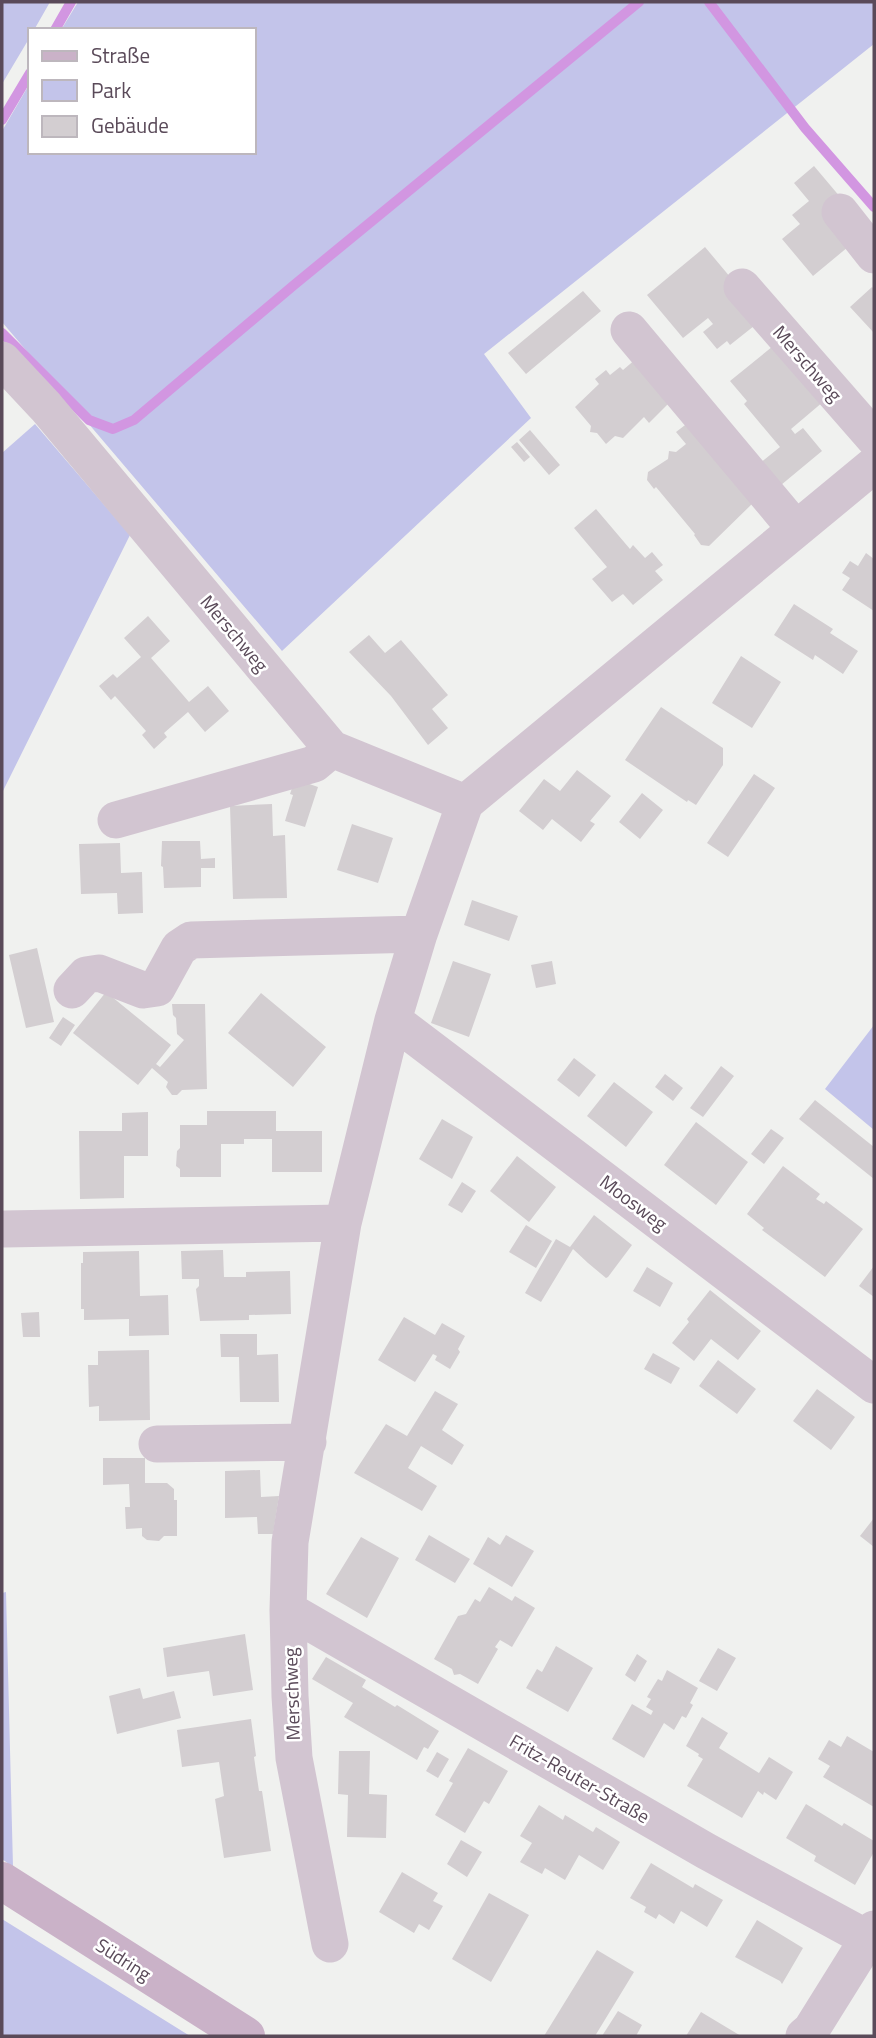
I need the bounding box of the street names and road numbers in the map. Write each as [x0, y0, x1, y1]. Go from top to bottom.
street label: Merschweg [767, 318, 850, 408]
street label: Merschweg [194, 588, 276, 678]
street label: Moosweg [594, 1167, 674, 1237]
street label: Merschweg [275, 1647, 307, 1741]
street label: Fritz-Reuter-Straße [504, 1726, 656, 1830]
street label: Südring [90, 1930, 158, 1988]

